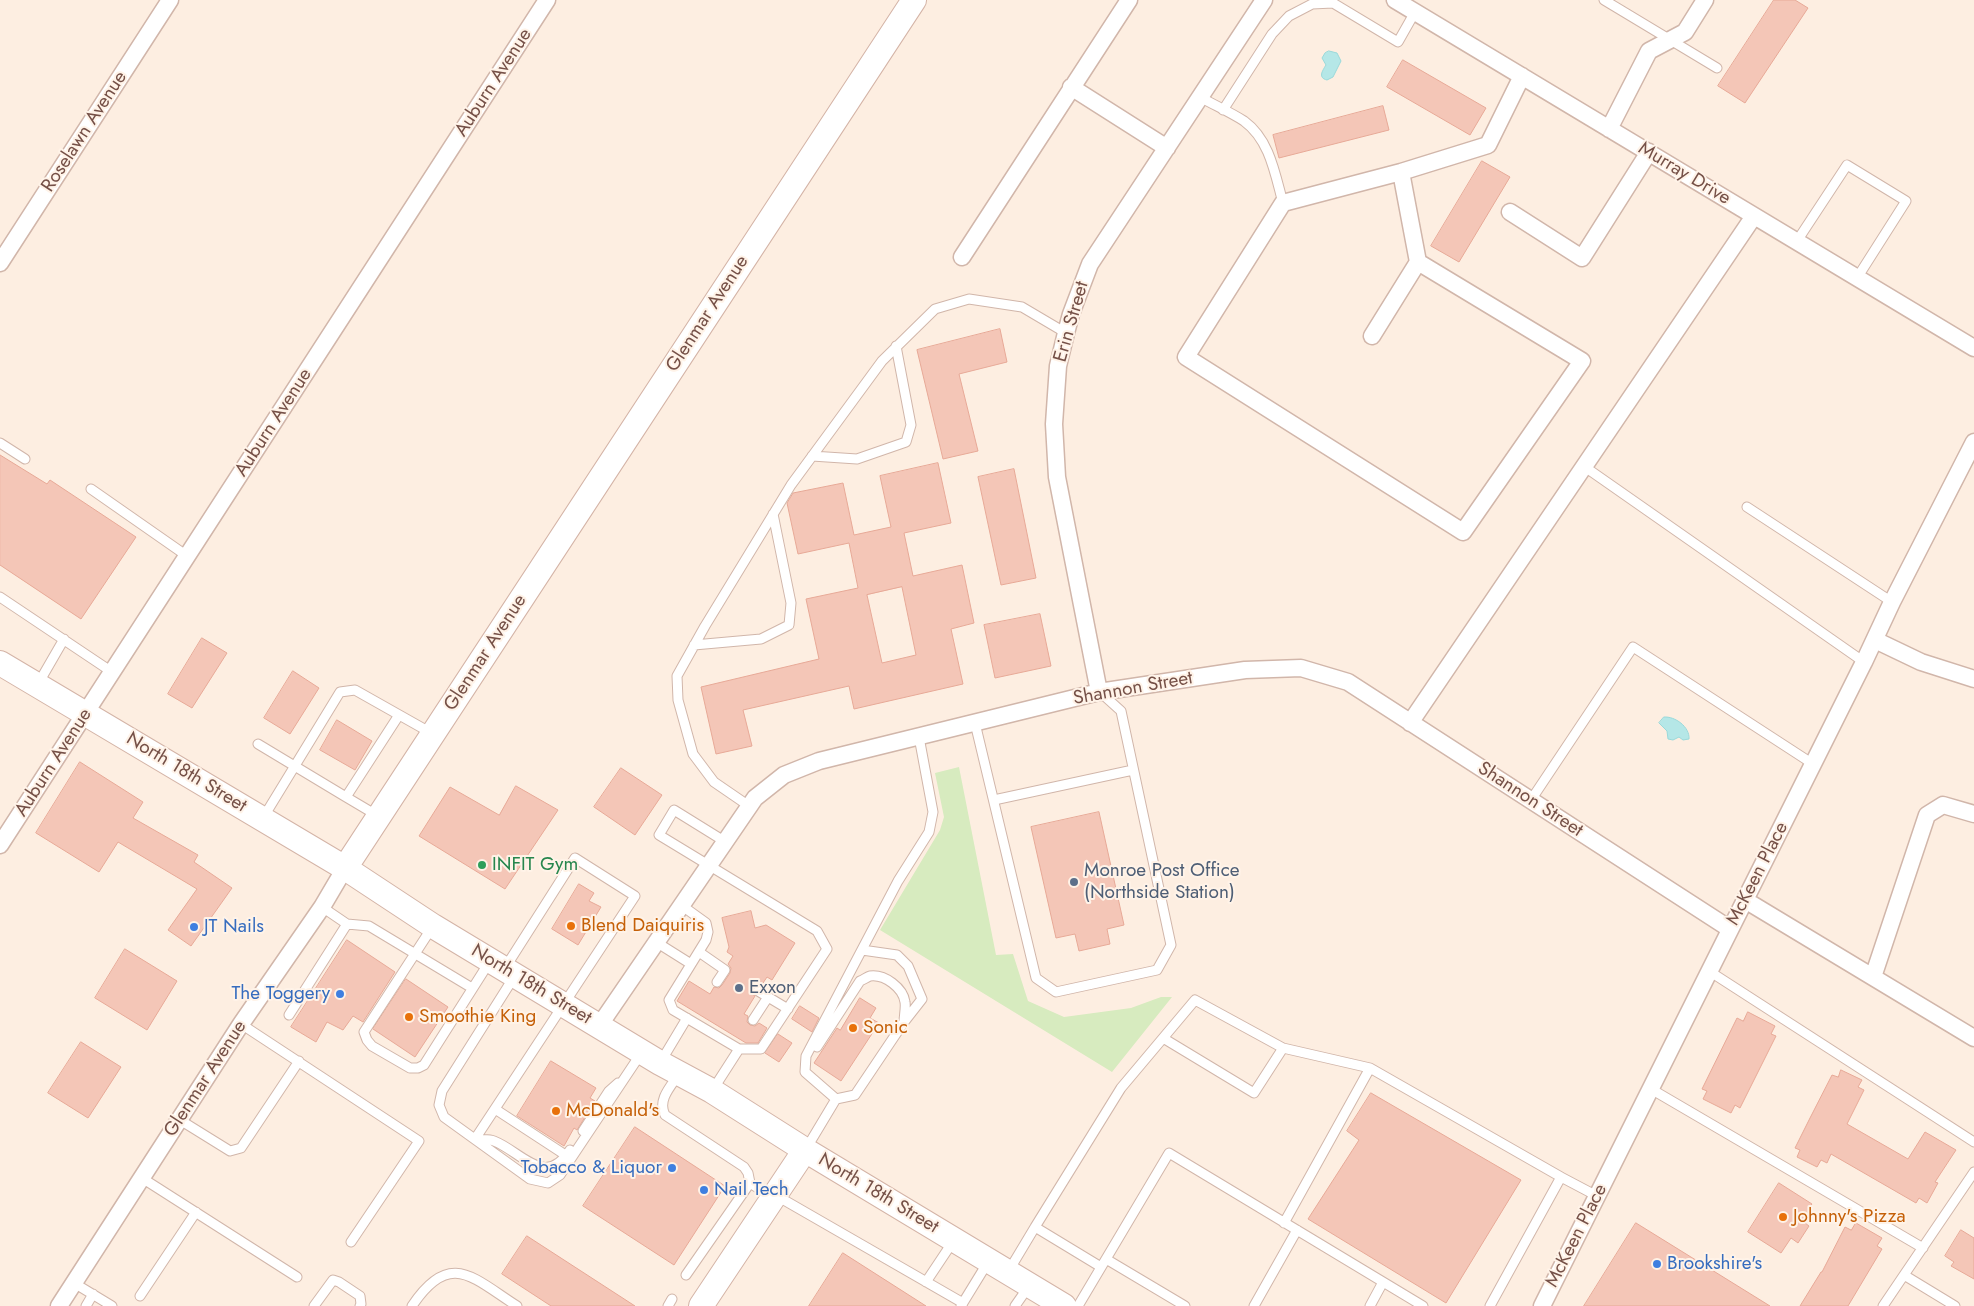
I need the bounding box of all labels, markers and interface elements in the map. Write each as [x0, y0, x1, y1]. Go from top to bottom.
street label: Auburn Avenue [451, 25, 537, 141]
street label: Roselawn Avenue [37, 67, 133, 197]
street label: Murray Drive [1634, 138, 1734, 210]
street label: Glenmar Avenue [662, 252, 754, 376]
street label: Erin Street [1050, 279, 1094, 365]
street label: Auburn Avenue [231, 365, 317, 481]
street label: Glenmar Avenue [440, 591, 532, 715]
street label: Shannon Street [1072, 667, 1194, 711]
street label: Auburn Avenue [11, 705, 97, 821]
street label: North 18th Street [122, 728, 250, 818]
street label: Shannon Street [1473, 758, 1587, 842]
street label: McKeen Place [1722, 819, 1794, 929]
place label: INFIT Gym [492, 854, 578, 876]
marker: INFIT Gym [476, 859, 488, 871]
place label: Monroe Post Office (Northside Station) [1084, 860, 1240, 904]
marker: Monroe Post Office (Northside Station) [1068, 876, 1080, 888]
place label: Blend Daiquiris [581, 915, 704, 937]
place label: JT Nails [204, 916, 264, 938]
marker: Blend Daiquiris [565, 920, 577, 932]
marker: JT Nails [188, 921, 200, 933]
street label: North 18th Street [467, 940, 595, 1030]
place label: Exxon [749, 977, 796, 999]
marker: Exxon [733, 982, 745, 994]
place label: The Toggery [232, 983, 330, 1005]
marker: The Toggery [334, 988, 346, 1000]
place label: Smoothie King [419, 1006, 536, 1028]
marker: Smoothie King [403, 1011, 415, 1023]
street label: Glenmar Avenue [160, 1017, 252, 1141]
place label: Sonic [863, 1017, 908, 1039]
marker: Sonic [847, 1022, 859, 1034]
place label: McDonald's [566, 1100, 659, 1122]
marker: McDonald's [550, 1105, 562, 1117]
street label: North 18th Street [814, 1149, 942, 1239]
place label: Tobacco & Liquor [521, 1157, 662, 1179]
marker: Tobacco & Liquor [666, 1162, 678, 1174]
place label: Nail Tech [714, 1179, 789, 1201]
street label: McKeen Place [1541, 1181, 1613, 1291]
marker: Nail Tech [698, 1184, 710, 1196]
place label: Johnny's Pizza [1793, 1206, 1906, 1228]
marker: Johnny's Pizza [1777, 1211, 1789, 1223]
place label: Brookshire's [1667, 1253, 1762, 1275]
marker: Brookshire's [1651, 1258, 1663, 1270]

